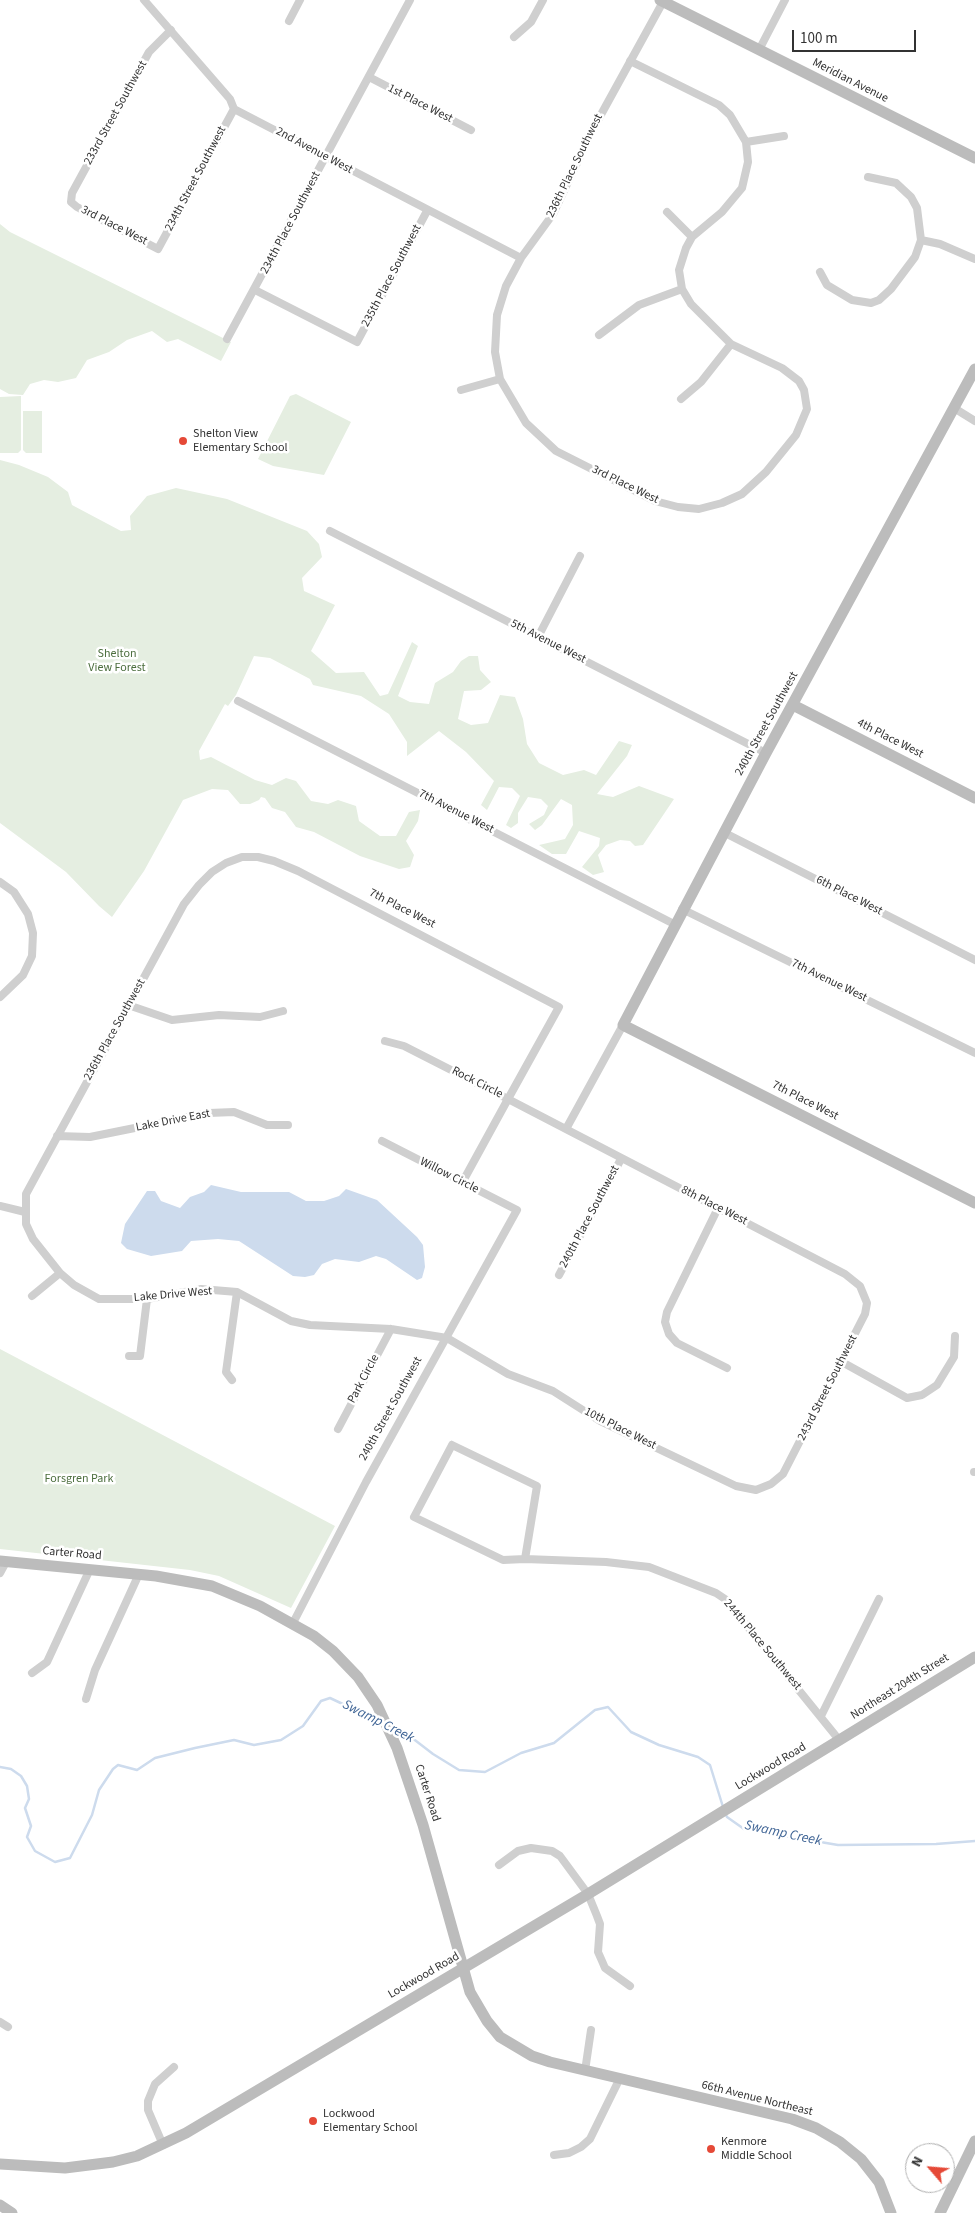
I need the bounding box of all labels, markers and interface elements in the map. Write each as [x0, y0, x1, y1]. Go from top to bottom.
scale bar [795, 20, 919, 52]
text: 100 m [800, 28, 838, 49]
street label: Meridian Avenue [810, 56, 890, 106]
street label: 233rd Street Southwest [81, 58, 151, 168]
street label: 1st Place West [385, 81, 455, 127]
street label: 236th Place Southwest [544, 112, 606, 220]
street label: 234th Street Southwest [162, 124, 230, 234]
street label: 2nd Avenue West [273, 125, 355, 177]
street label: 234th Place Southwest [258, 169, 324, 277]
street label: 3rd Place West [78, 203, 150, 249]
street label: 235th Place Southwest [359, 222, 425, 330]
place label: Shelton View Elementary School [193, 427, 288, 455]
marker: Shelton View Elementary School [177, 435, 189, 447]
street label: 3rd Place West [589, 463, 661, 507]
street label: 5th Avenue West [508, 617, 588, 667]
park label: Shelton View Forest [88, 647, 146, 675]
street label: 240th Street Southwest [732, 669, 802, 779]
street label: 4th Place West [854, 716, 926, 762]
street label: 7th Avenue West [416, 787, 496, 837]
street label: 6th Place West [813, 873, 885, 919]
street label: 7th Place West [366, 886, 438, 932]
street label: 7th Avenue West [789, 956, 869, 1006]
street label: 236th Place Southwest [81, 977, 149, 1083]
street label: Rock Circle [449, 1064, 505, 1102]
street label: 7th Place West [769, 1078, 841, 1124]
street label: Lake Drive East [135, 1107, 211, 1135]
street label: Willow Circle [417, 1155, 481, 1197]
street label: 240th Place Southwest [557, 1163, 623, 1271]
street label: 8th Place West [678, 1183, 750, 1229]
street label: Lake Drive West [133, 1284, 213, 1306]
street label: 243rd Street Southwest [795, 1333, 861, 1443]
street label: Park Circle [345, 1352, 383, 1406]
street label: 240th Street Southwest [356, 1354, 426, 1464]
street label: 10th Place West [582, 1405, 658, 1453]
park label: Forsgren Park [45, 1472, 113, 1486]
street label: Carter Road [42, 1544, 102, 1564]
street label: 244th Place Southwest [720, 1597, 804, 1693]
street label: Northeast 204th Street [848, 1651, 952, 1723]
water label: Swamp Creek [339, 1697, 417, 1747]
street label: Lockwood Road [733, 1740, 809, 1794]
street label: Carter Road [411, 1763, 443, 1823]
water label: Swamp Creek [743, 1818, 823, 1850]
street label: Lockwood Road [386, 1950, 462, 2002]
street label: 66th Avenue Northeast [700, 2078, 814, 2120]
place label: Lockwood Elementary School [323, 2107, 418, 2135]
marker: Lockwood Elementary School [307, 2115, 319, 2127]
place label: Kenmore Middle School [721, 2135, 792, 2163]
marker: Kenmore Middle School [705, 2143, 717, 2155]
north arrow [905, 2143, 955, 2193]
text: N [907, 2153, 929, 2170]

